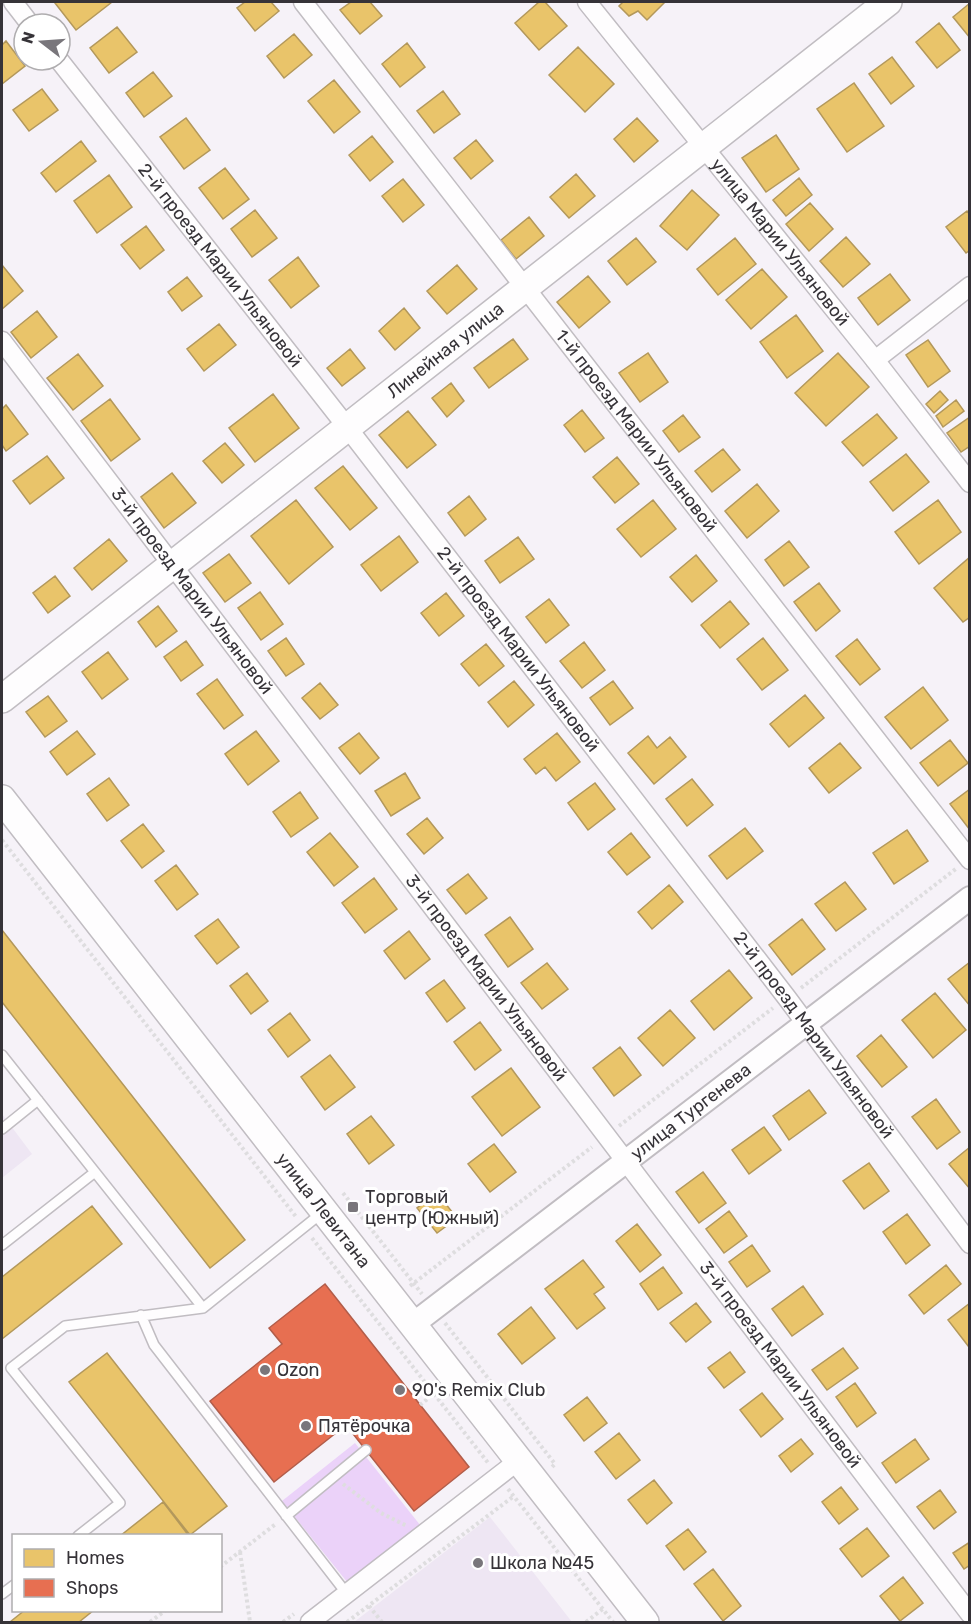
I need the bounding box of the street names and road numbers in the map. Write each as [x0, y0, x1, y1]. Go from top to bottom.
street label: улица Марии Ульяновой [706, 154, 854, 330]
street label: 2-й проезд Марии Ульяновой [133, 159, 307, 372]
street label: Линейная улица [382, 298, 508, 403]
street label: 1-й проезд Марии Ульяновой [551, 325, 722, 536]
street label: 3-й проезд Марии Ульяновой [107, 483, 278, 699]
street label: 2-й проезд Марии Ульяновой [432, 542, 604, 756]
street label: 3-й проезд Марии Ульяновой [401, 870, 572, 1085]
street label: 2-й проезд Марии Ульяновой [729, 927, 899, 1143]
street label: улица Тургенева [626, 1059, 755, 1165]
street label: улица Левитана [272, 1148, 375, 1272]
street label: 3-й проезд Марии Ульяновой [695, 1257, 866, 1472]

